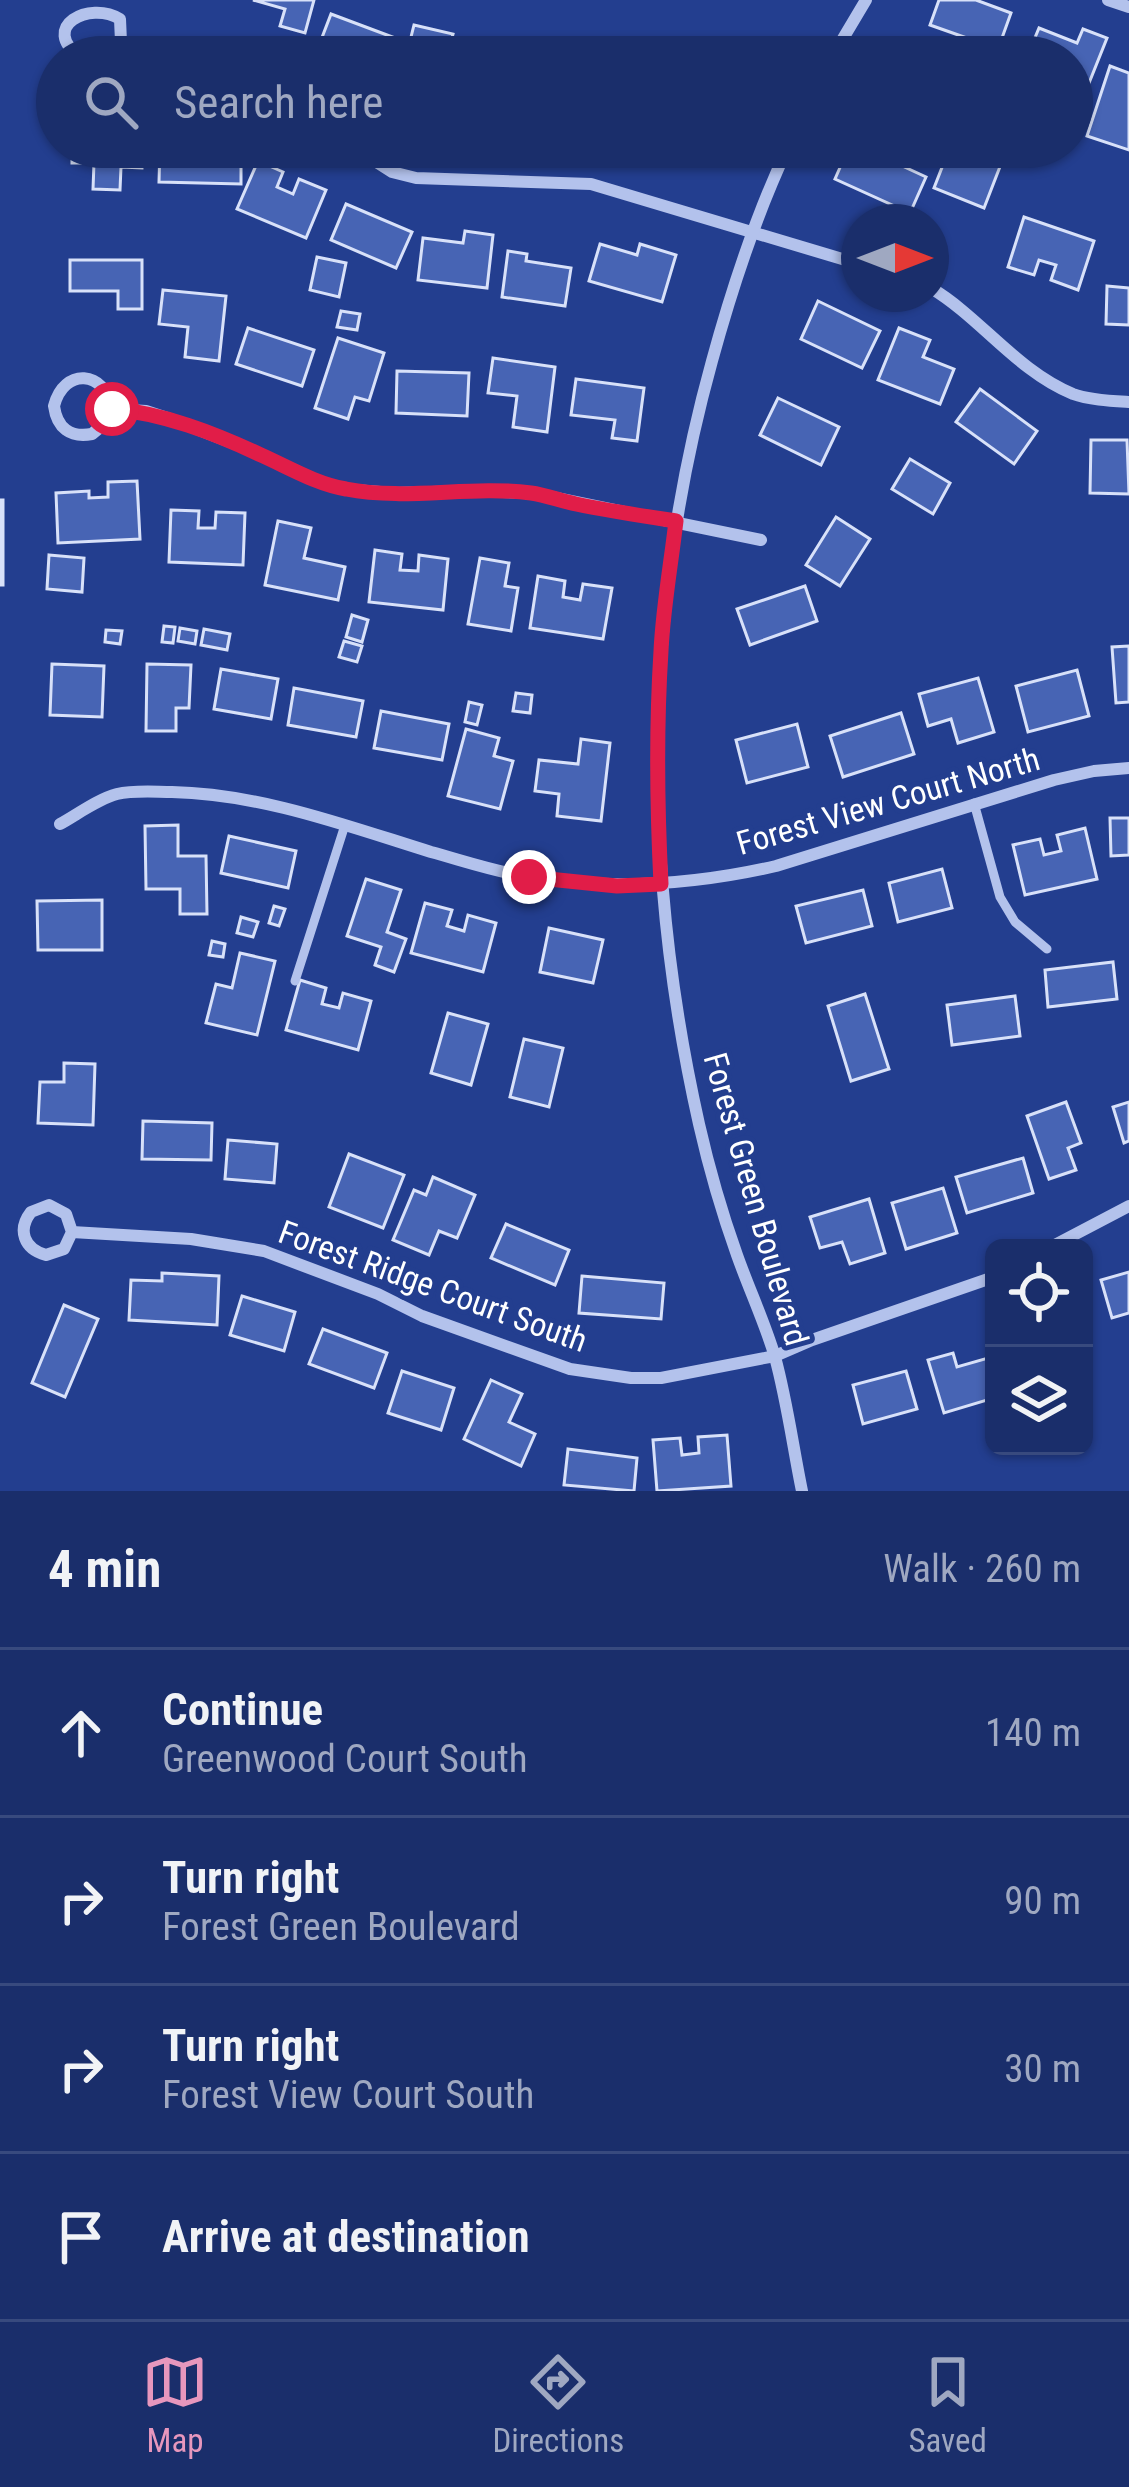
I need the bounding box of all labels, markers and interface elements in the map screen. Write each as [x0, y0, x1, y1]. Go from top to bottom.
search box [36, 36, 1093, 168]
icon: search [78, 69, 144, 135]
text: Search here [174, 76, 383, 129]
north arrow [841, 204, 949, 312]
route start [85, 382, 139, 436]
street label: Forest View Court North [732, 739, 1044, 863]
route end [502, 850, 556, 904]
street label: Forest Green Boulevard [696, 1048, 816, 1350]
street label: Forest Ridge Court South [274, 1212, 592, 1360]
map controls [985, 1239, 1093, 1455]
button: locate [985, 1239, 1093, 1347]
button: layers [985, 1347, 1093, 1455]
text: 4 min [48, 1540, 161, 1599]
text: Walk · 260 m [883, 1546, 1081, 1592]
text: Continue [162, 1683, 323, 1736]
icon: ahead [48, 1700, 114, 1766]
text: 140 m [985, 1710, 1081, 1756]
text: Greenwood Court South [162, 1736, 528, 1782]
text: Turn right [162, 1851, 339, 1904]
icon: right [48, 1868, 114, 1934]
text: 90 m [1004, 1878, 1081, 1924]
text: Forest Green Boulevard [162, 1904, 520, 1950]
text: Turn right [162, 2019, 339, 2072]
icon: right [48, 2036, 114, 2102]
text: 30 m [1004, 2046, 1081, 2092]
text: Forest View Court South [162, 2072, 534, 2118]
icon: arrive [48, 2204, 114, 2270]
text: Arrive at destination [162, 2210, 530, 2263]
tab: Map [142, 2349, 208, 2460]
tab: Directions [492, 2349, 624, 2460]
tab: Saved [908, 2349, 987, 2460]

